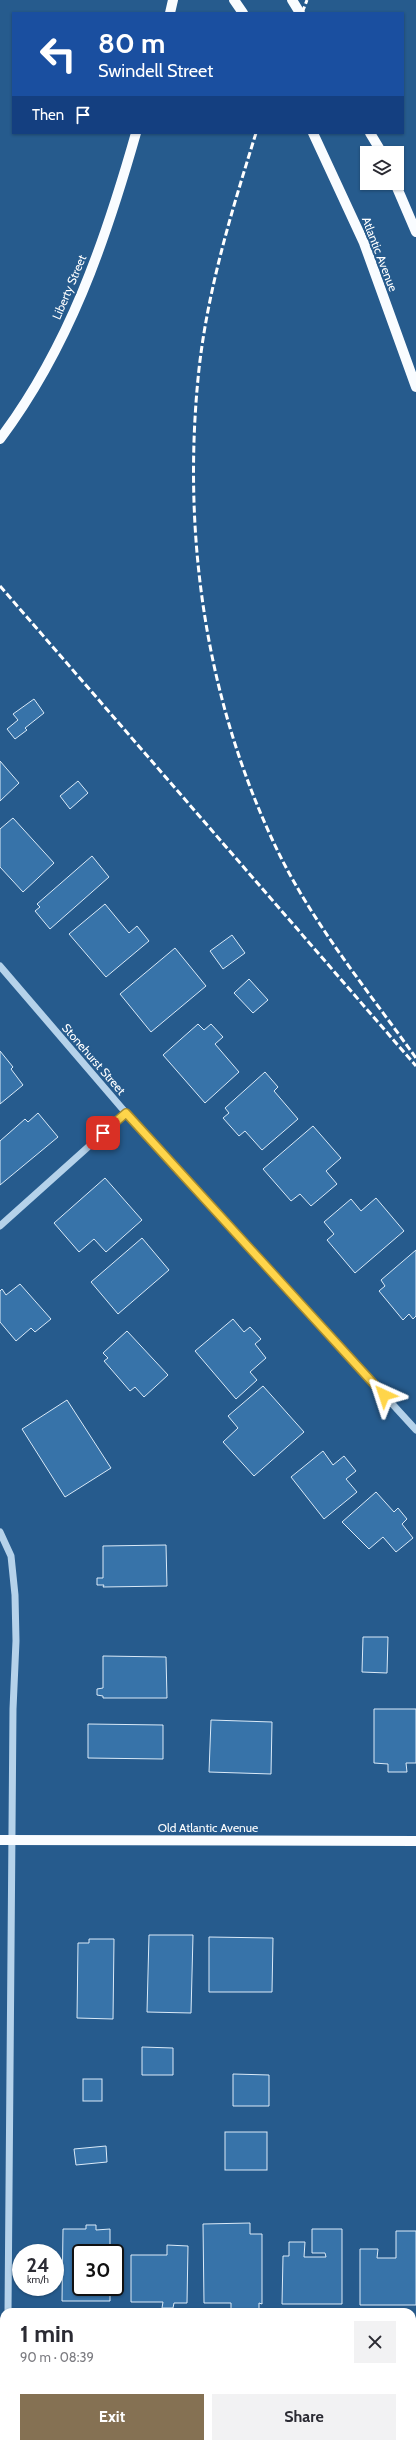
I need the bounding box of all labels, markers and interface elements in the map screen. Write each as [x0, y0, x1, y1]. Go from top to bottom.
text: 80 m [98, 26, 165, 60]
icon: left [32, 28, 84, 80]
text: Swindell Street [98, 60, 213, 82]
icon: arrive [72, 104, 94, 126]
text: Then [32, 106, 64, 124]
map controls [360, 146, 404, 190]
button: layers [360, 146, 404, 190]
street label: Atlantic Avenue [359, 214, 401, 294]
street label: Liberty Street [49, 252, 89, 322]
street label: Stonehurst Street [59, 1020, 129, 1098]
pin [86, 1116, 120, 1150]
icon: arrive [92, 1122, 114, 1144]
position arrow [363, 1374, 405, 1416]
street label: Old Atlantic Avenue [158, 1820, 258, 1835]
speed limit sign: 30 [72, 2244, 124, 2296]
text: 24 [27, 2253, 50, 2277]
text: km/h [27, 2273, 49, 2286]
text: 1 min [20, 2319, 74, 2348]
button: close [354, 2321, 396, 2363]
text: 90 m · 08:39 [20, 2349, 94, 2365]
button: Exit [20, 2394, 204, 2440]
button: Share [212, 2394, 396, 2440]

